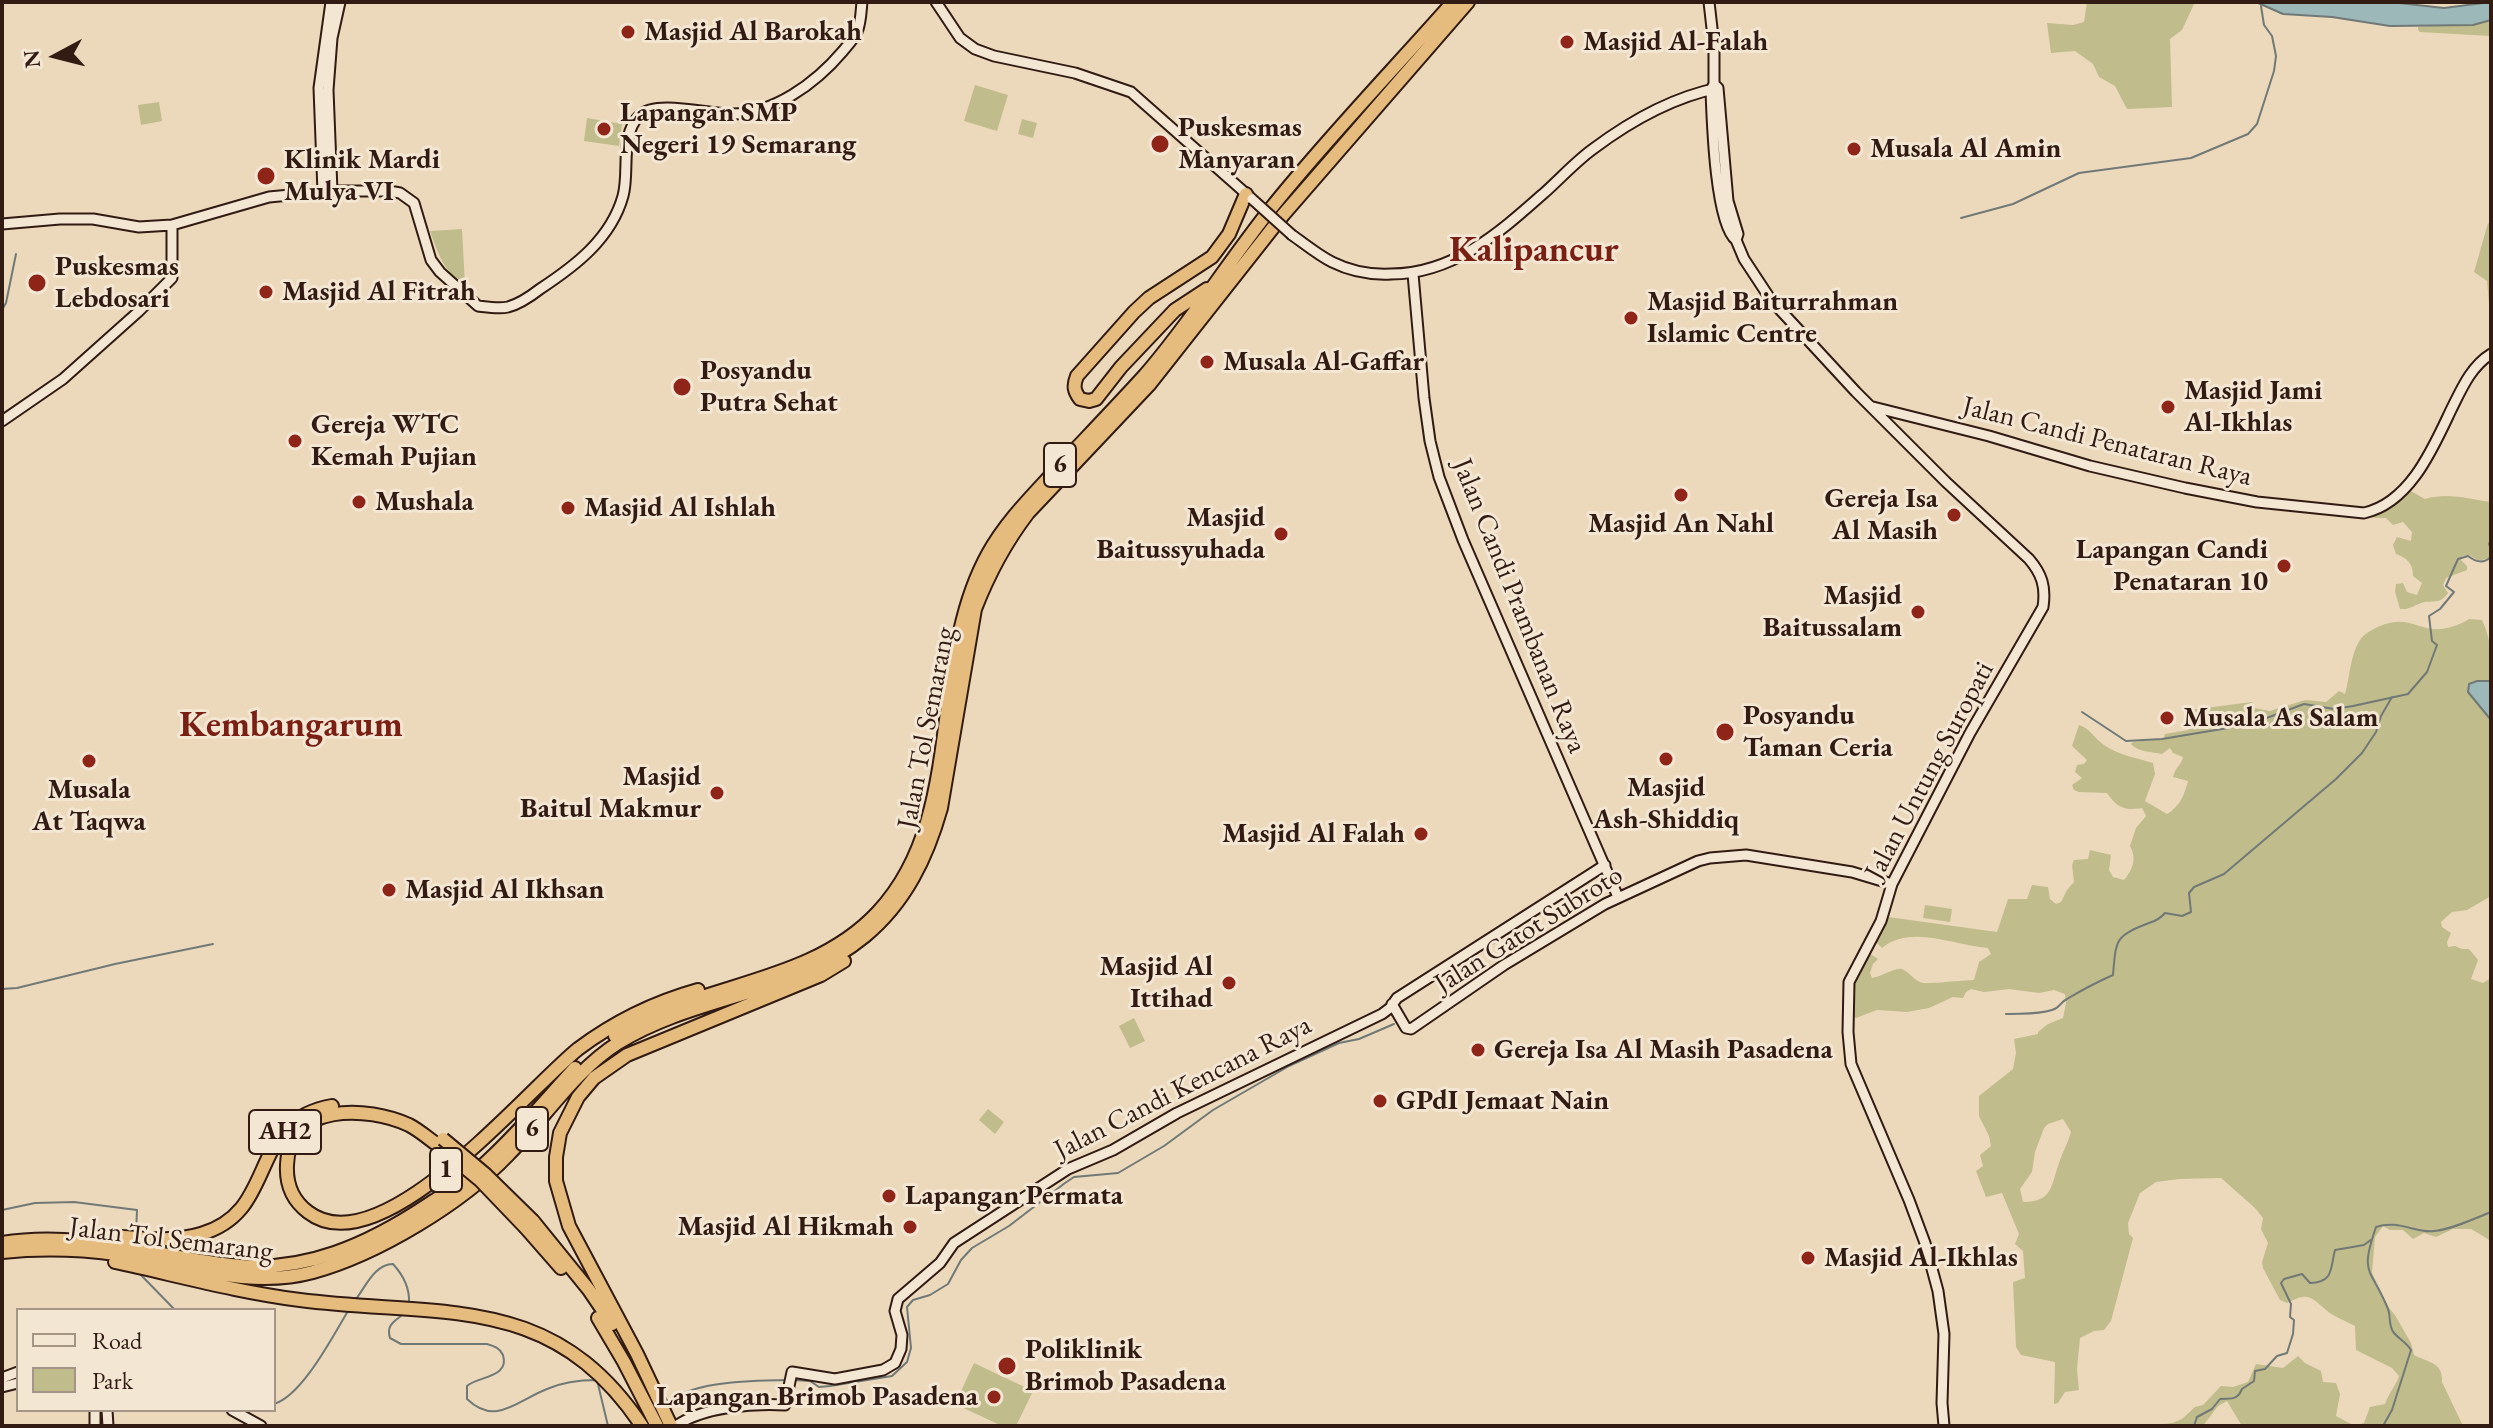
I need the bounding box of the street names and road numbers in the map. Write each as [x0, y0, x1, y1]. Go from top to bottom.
street label: Jalan Candi Penataran Raya [1959, 390, 2255, 494]
road number: 6 [1044, 443, 1076, 487]
street label: Jalan Candi Prambanan Raya [1445, 454, 1593, 758]
street label: Jalan Tol Semarang [891, 624, 963, 832]
street label: Jalan Untung Suropati [1858, 656, 2002, 886]
street label: Jalan Gatot Subroto [1429, 859, 1629, 1001]
street label: Jalan Candi Kencana Raya [1049, 1009, 1317, 1167]
road number: 6 [516, 1107, 548, 1151]
road number: AH2 [249, 1110, 321, 1154]
road number: 1 [430, 1148, 462, 1192]
street label: Jalan Tol Semarang [67, 1211, 275, 1269]

